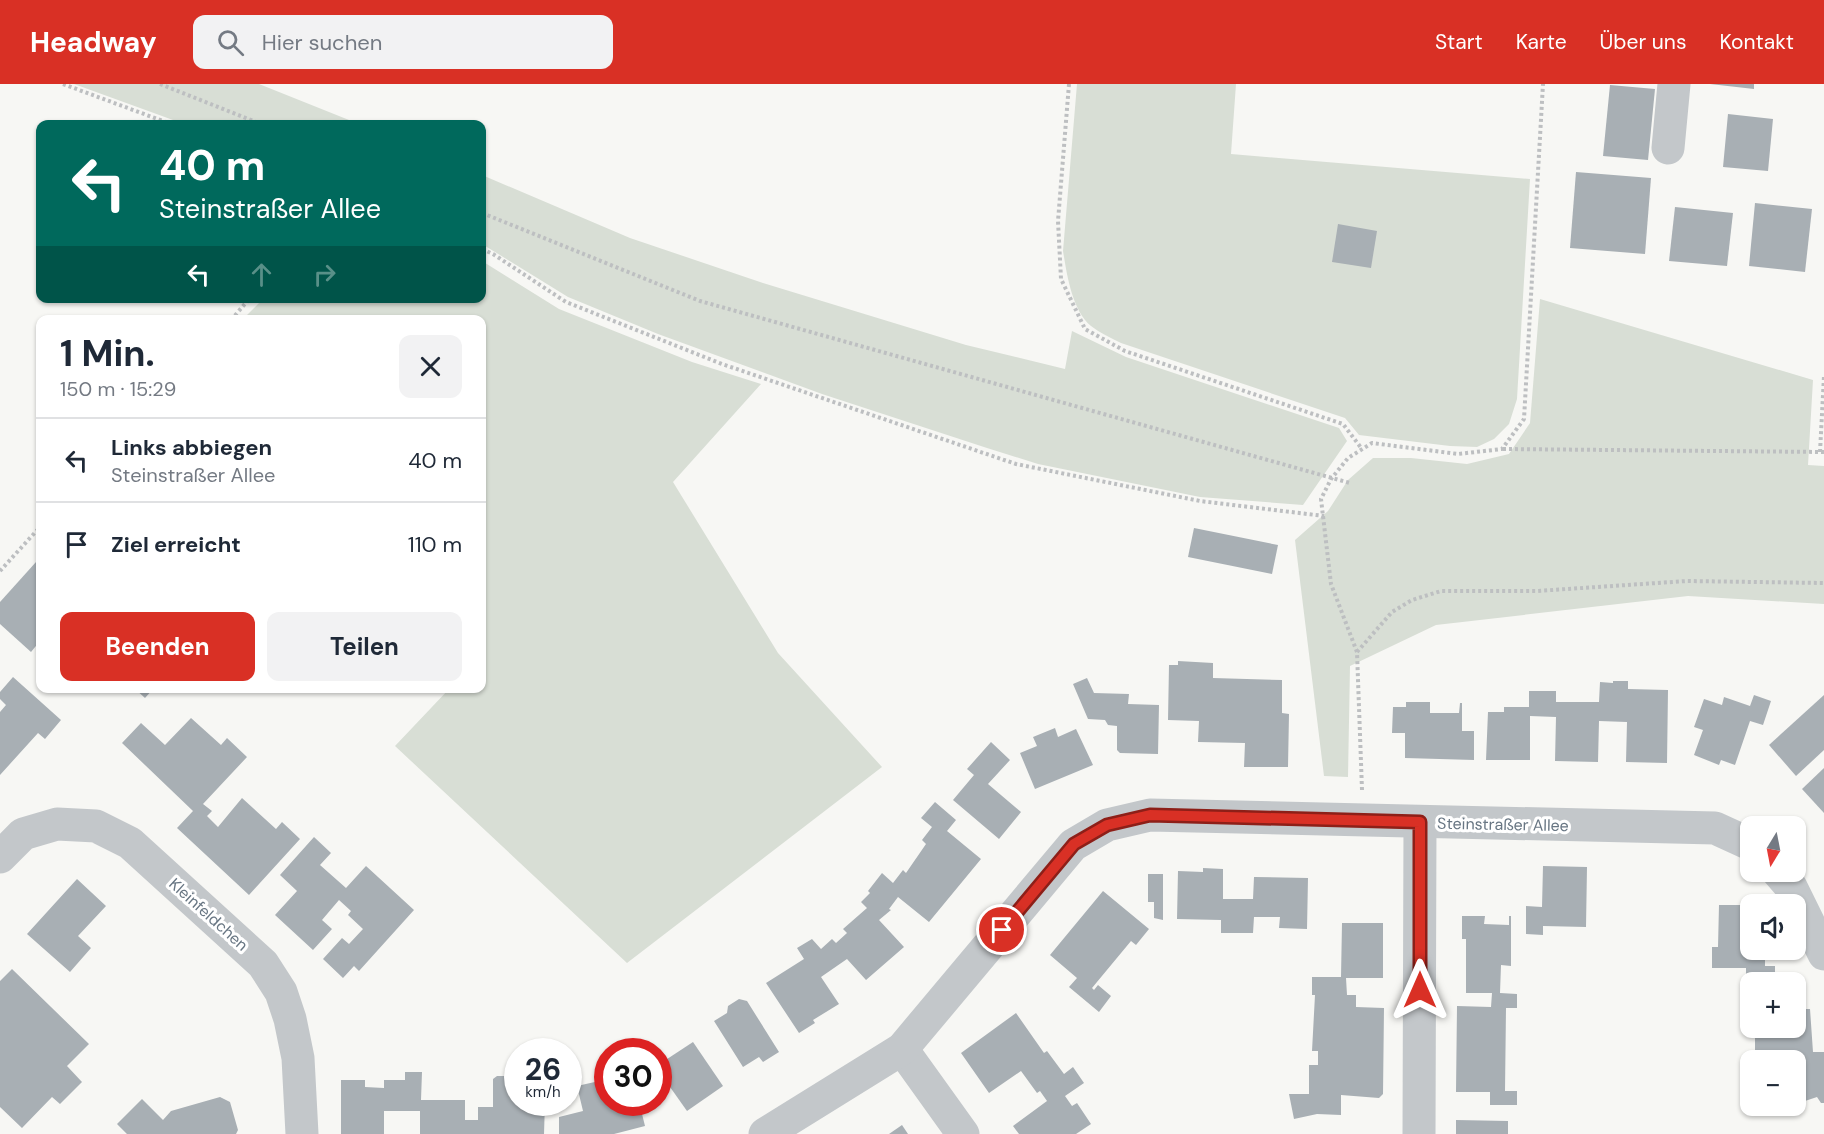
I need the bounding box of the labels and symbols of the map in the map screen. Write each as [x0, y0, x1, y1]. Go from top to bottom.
street label: Steinstraßer Allee [1437, 813, 1569, 836]
north arrow [1740, 816, 1806, 882]
street label: Kleinfeldchen [165, 873, 253, 955]
pin [976, 904, 1027, 955]
position arrow [1388, 958, 1452, 1022]
speed limit sign: 30 [594, 1038, 672, 1116]

